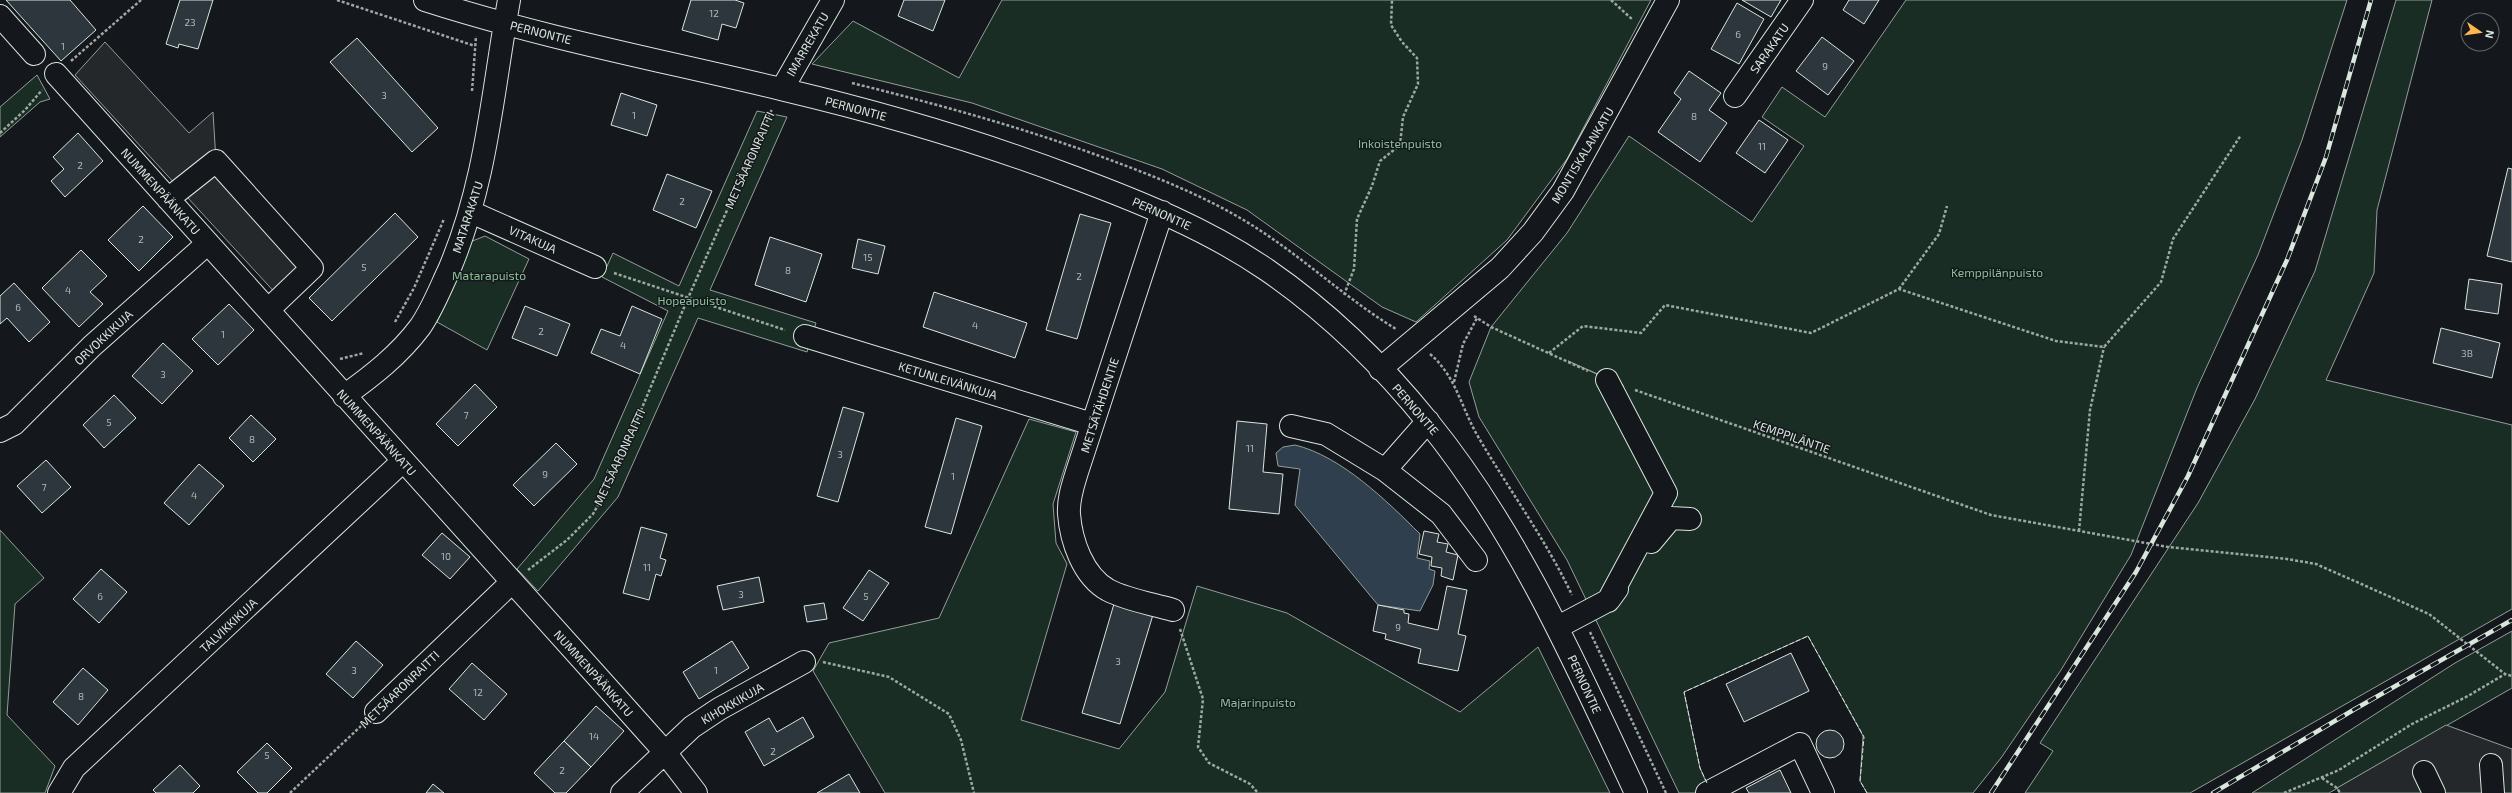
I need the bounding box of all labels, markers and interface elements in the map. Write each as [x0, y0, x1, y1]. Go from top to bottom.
house number: 12 [709, 7, 719, 19]
street label: IMARREKATU [783, 10, 831, 78]
north arrow [2460, 12, 2500, 52]
house number: 23 [184, 16, 196, 28]
street label: PERNONTIE [509, 18, 574, 46]
street label: SARAKATU [1747, 20, 1791, 76]
house number: 6 [1735, 28, 1741, 40]
text: N [2483, 29, 2497, 40]
house number: 1 [61, 40, 65, 52]
house number: 9 [1822, 60, 1828, 72]
house number: 3 [381, 89, 387, 101]
street label: PERNONTIE [824, 93, 888, 123]
street label: MONTISKALANKATU [1548, 105, 1616, 205]
house number: 1 [632, 109, 636, 121]
street label: METSÄARONRAITTI [721, 109, 777, 211]
house number: 8 [1691, 110, 1697, 122]
park label: Inkoistenpuisto [1358, 136, 1442, 150]
house number: 11 [1758, 140, 1766, 152]
street label: NUMMENPÄÄNKATU [118, 145, 204, 237]
house number: 2 [77, 159, 83, 171]
street label: MATARAKATU [449, 179, 485, 255]
street label: PERNONTIE [1130, 194, 1194, 232]
house number: 2 [679, 195, 685, 207]
street label: VITAKUJA [507, 222, 559, 256]
house number: 2 [138, 233, 144, 245]
house number: 15 [863, 251, 873, 263]
house number: 5 [361, 261, 367, 273]
house number: 8 [785, 264, 791, 276]
park label: Kemppilänpuisto [1951, 265, 2043, 279]
park label: Matarapuisto [452, 268, 526, 282]
house number: 2 [1076, 270, 1082, 282]
house number: 4 [65, 284, 71, 296]
park label: Hopeapuisto [657, 293, 727, 307]
house number: 6 [15, 301, 21, 313]
street label: ORVOKKIKUJA [71, 306, 135, 367]
house number: 4 [972, 319, 978, 331]
house number: 2 [538, 325, 544, 337]
house number: 1 [221, 328, 225, 340]
house number: 4 [620, 339, 626, 351]
house number: 3B [2461, 347, 2473, 359]
street label: METSÄTÄHDENTIE [1077, 355, 1121, 454]
street label: KETUNLEIVÄNKUJA [897, 358, 1000, 402]
house number: 3 [160, 368, 166, 380]
street label: PERNONTIE [1390, 381, 1442, 438]
street label: NUMMENPÄÄNKATU [334, 386, 420, 478]
street label: METSÄARONRAITTI [590, 407, 648, 507]
house number: 7 [463, 409, 469, 421]
house number: 5 [106, 416, 112, 428]
street label: KEMPPILÄNTIE [1752, 416, 1833, 456]
house number: 8 [249, 433, 255, 445]
house number: 11 [1246, 442, 1254, 454]
house number: 3 [837, 448, 843, 460]
house number: 9 [542, 468, 548, 480]
house number: 1 [951, 470, 955, 482]
house number: 7 [41, 481, 47, 493]
house number: 4 [191, 489, 197, 501]
house number: 10 [441, 550, 451, 562]
house number: 11 [643, 561, 651, 573]
house number: 3 [738, 588, 744, 600]
house number: 6 [97, 590, 103, 602]
house number: 5 [863, 590, 869, 602]
street label: TALVIKKIKUJA [196, 595, 260, 655]
house number: 9 [1395, 621, 1401, 633]
street label: NUMMENPÄÄNKATU [551, 627, 637, 719]
street label: METSÄARONRAITTI [356, 648, 442, 730]
street label: PERNONTIE [1565, 652, 1605, 716]
house number: 3 [1115, 655, 1121, 667]
house number: 3 [351, 664, 357, 676]
house number: 1 [714, 664, 718, 676]
street label: KIHOKKIKUJA [698, 679, 766, 727]
house number: 12 [473, 686, 483, 698]
house number: 8 [78, 690, 84, 702]
park label: Majarinpuisto [1220, 695, 1296, 710]
house number: 14 [589, 730, 599, 742]
house number: 2 [770, 745, 776, 757]
house number: 5 [264, 749, 270, 761]
house number: 2 [559, 764, 565, 776]

